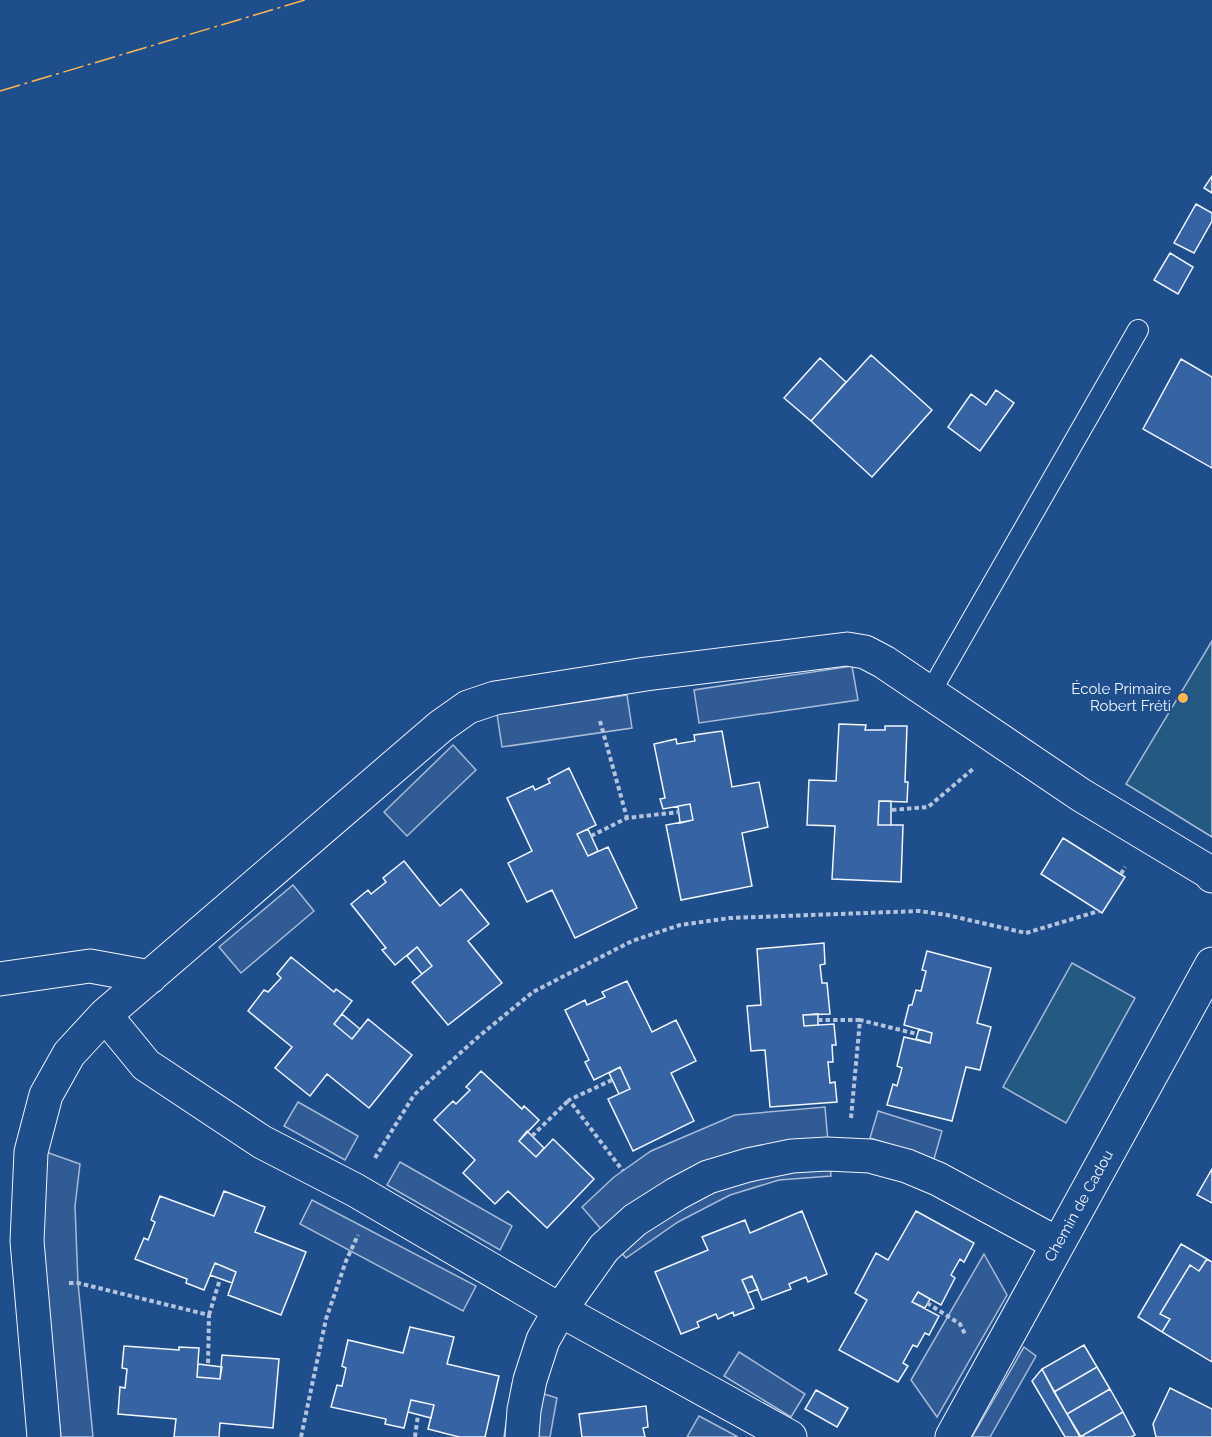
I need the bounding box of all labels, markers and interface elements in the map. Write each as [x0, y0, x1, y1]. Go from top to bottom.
place label: École Primaire Robert Fréti [1071, 680, 1171, 715]
marker: École Primaire Robert Fréti [1176, 691, 1190, 705]
street label: Chemin de Cadou [1041, 1147, 1117, 1265]

